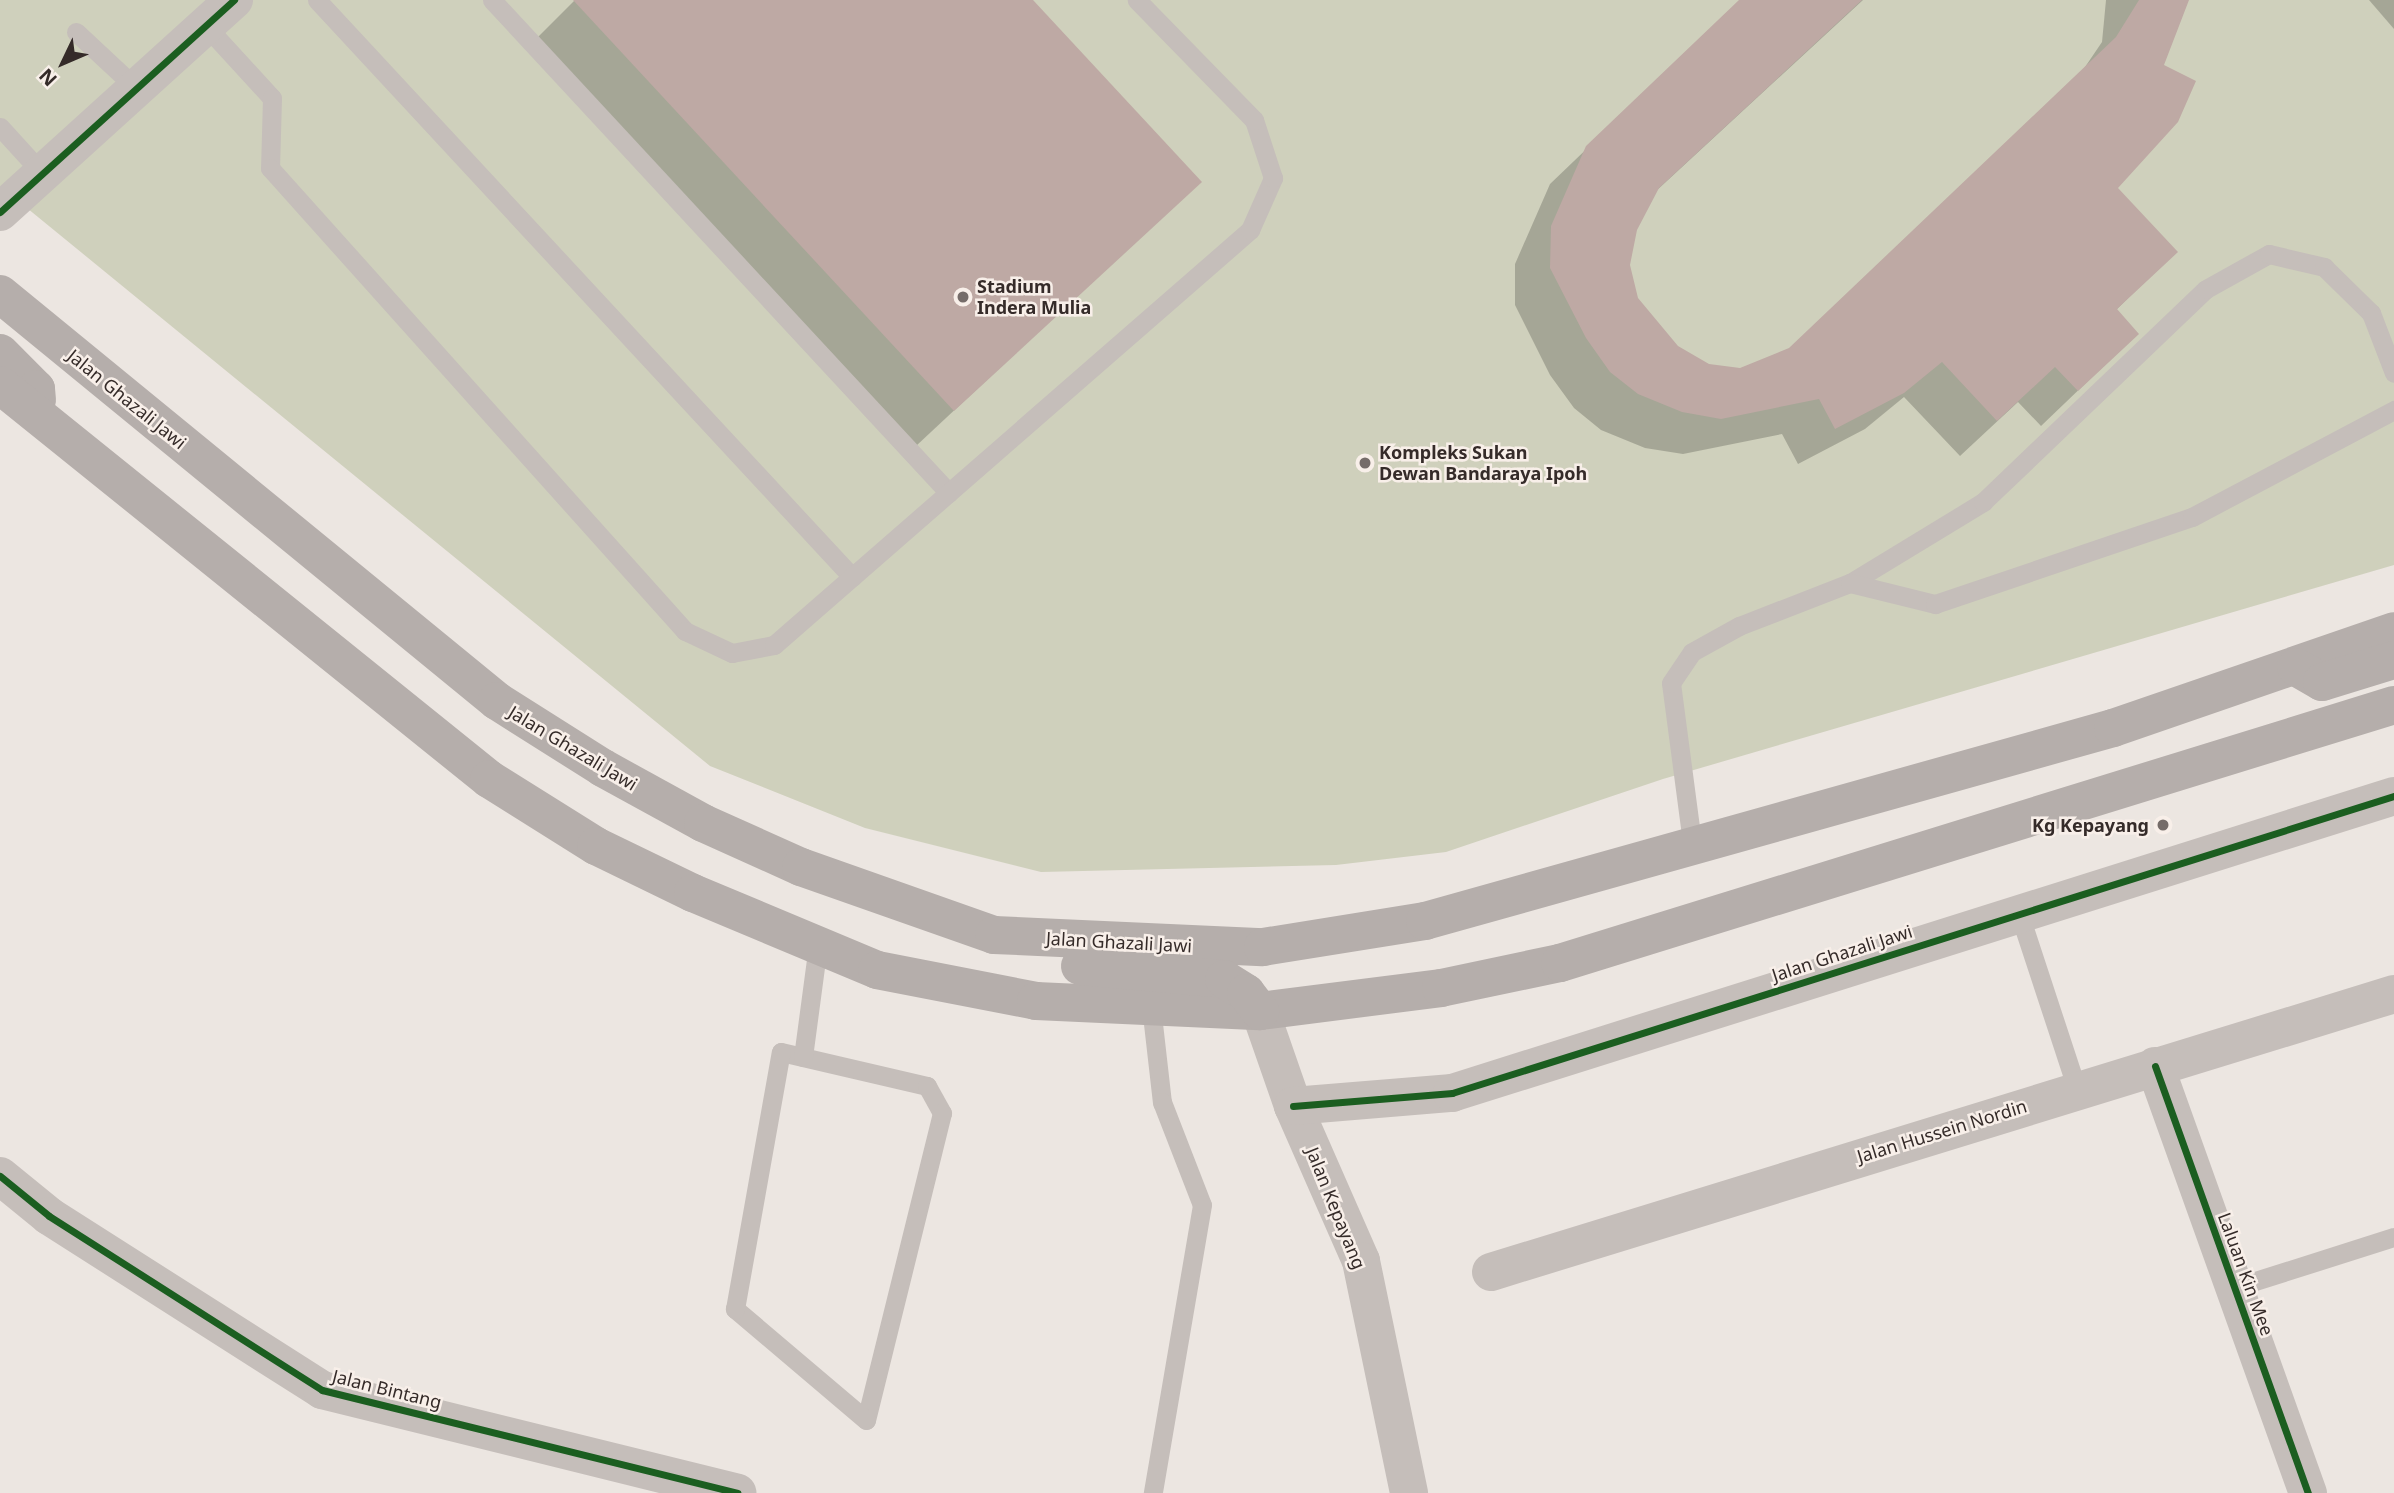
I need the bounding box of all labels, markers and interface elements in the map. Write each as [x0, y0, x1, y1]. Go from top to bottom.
north arrow [28, 28, 98, 98]
text: N [33, 63, 63, 92]
place label: Stadium Indera Mulia [977, 276, 1091, 318]
marker: Stadium Indera Mulia [955, 289, 971, 305]
street label: Jalan Ghazali Jawi [63, 345, 191, 453]
place label: Kompleks Sukan Dewan Bandaraya Ipoh [1379, 442, 1587, 484]
marker: Kompleks Sukan Dewan Bandaraya Ipoh [1357, 455, 1373, 471]
street label: Jalan Ghazali Jawi [505, 701, 641, 795]
place label: Kg Kepayang [2032, 814, 2149, 836]
marker: Kg Kepayang [2155, 817, 2171, 833]
street label: Jalan Ghazali Jawi [1769, 920, 1915, 986]
street label: Jalan Ghazali Jawi [1045, 927, 1193, 957]
street label: Jalan Hussein Nordin [1855, 1095, 2029, 1167]
street label: Jalan Kepayang [1302, 1144, 1370, 1272]
street label: Laluan Kin Mee [2214, 1209, 2278, 1339]
street label: Jalan Bintang [330, 1365, 444, 1413]

